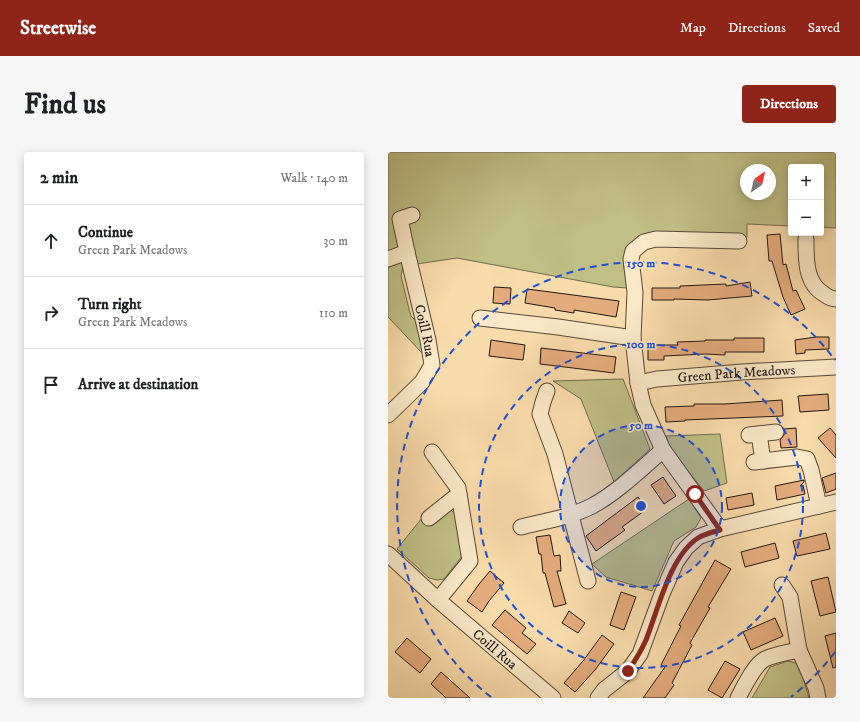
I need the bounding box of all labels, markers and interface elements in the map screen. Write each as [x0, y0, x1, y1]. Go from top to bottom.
text: Streetwise [20, 17, 96, 40]
text: Map [680, 19, 706, 37]
text: Directions [728, 19, 786, 37]
text: Saved [808, 19, 840, 37]
button: Directions [742, 85, 836, 123]
text: Find us [24, 87, 106, 122]
north arrow [740, 164, 776, 200]
map controls [788, 164, 824, 236]
button: + [788, 164, 824, 200]
text: 2 min [40, 167, 78, 189]
text: Walk · 140 m [280, 170, 348, 186]
button: − [788, 200, 824, 236]
text: Continue [78, 223, 133, 242]
icon: ahead [40, 230, 62, 252]
text: 30 m [324, 233, 348, 249]
text: Green Park Meadows [78, 242, 187, 258]
text: 150 m [627, 256, 655, 271]
text: Turn right [78, 295, 141, 314]
icon: right [40, 302, 62, 324]
street label: Coill Rua [410, 303, 439, 358]
text: 110 m [319, 305, 348, 321]
text: Green Park Meadows [78, 314, 187, 330]
text: 100 m [627, 337, 655, 352]
street label: Green Park Meadows [677, 361, 796, 387]
icon: arrive [40, 374, 62, 396]
text: Arrive at destination [78, 375, 198, 394]
text: 50 m [628, 418, 653, 433]
route start [686, 485, 704, 503]
centre of rings [634, 499, 648, 513]
street label: Coill Rua [468, 625, 521, 674]
route end [619, 662, 637, 680]

